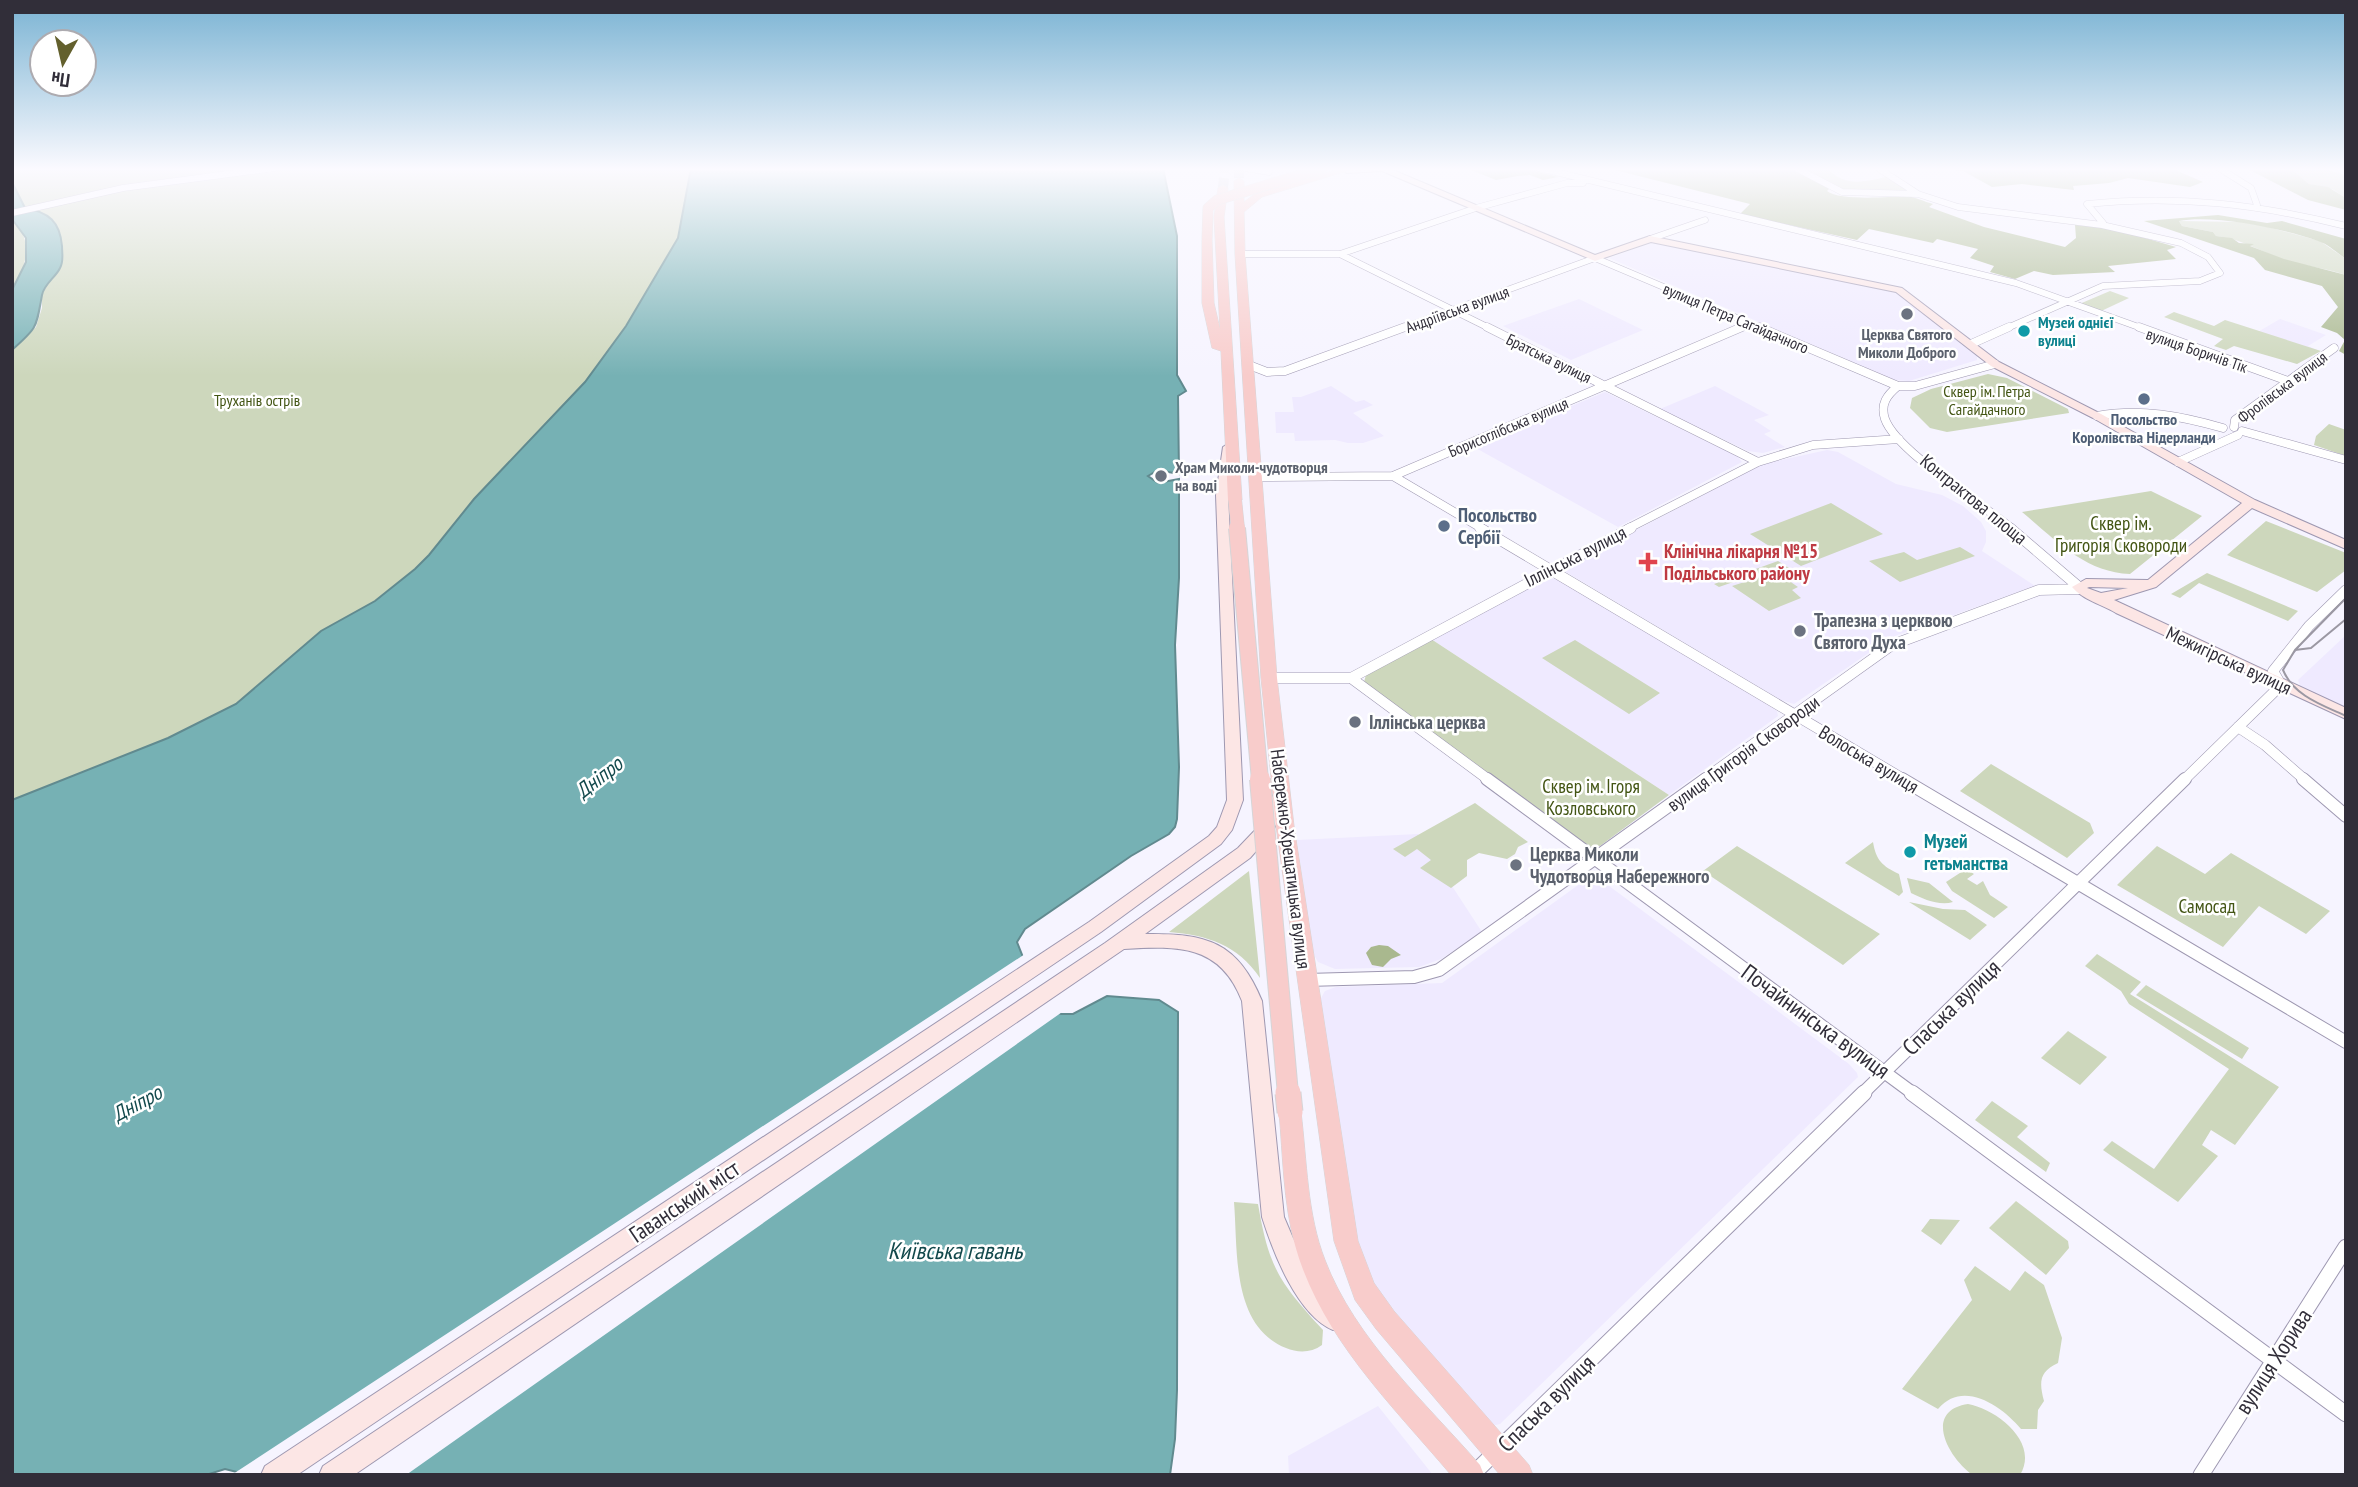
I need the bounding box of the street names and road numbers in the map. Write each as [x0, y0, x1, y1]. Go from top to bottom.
street label: вулиця Петра Сагайдачного [1660, 278, 1812, 358]
street label: Андріївська вулиця [1402, 281, 1512, 337]
street label: вулиця Боричів Тік [2144, 323, 2251, 377]
street label: Братська вулиця [1503, 329, 1595, 387]
street label: Фролівська вулиця [2233, 347, 2331, 427]
street label: Борисоглібська вулиця [1445, 393, 1571, 461]
street label: Контрактова площа [1916, 449, 2032, 549]
street label: Іллінська вулиця [1520, 520, 1630, 592]
street label: Межигірська вулиця [2162, 620, 2296, 700]
street label: вулиця Григорія Сковороди [1662, 690, 1824, 816]
street label: Волоська вулиця [1815, 720, 1923, 798]
street label: Набережно-Хрещатицька вулиця [1266, 748, 1316, 970]
street label: Спаська вулиця [1896, 953, 2006, 1061]
street label: Почайнинська вулиця [1736, 957, 1896, 1085]
street label: Гаванський міст [623, 1153, 745, 1249]
street label: вулиця Хорива [2228, 1303, 2318, 1419]
street label: Спаська вулиця [1491, 1348, 1601, 1458]

